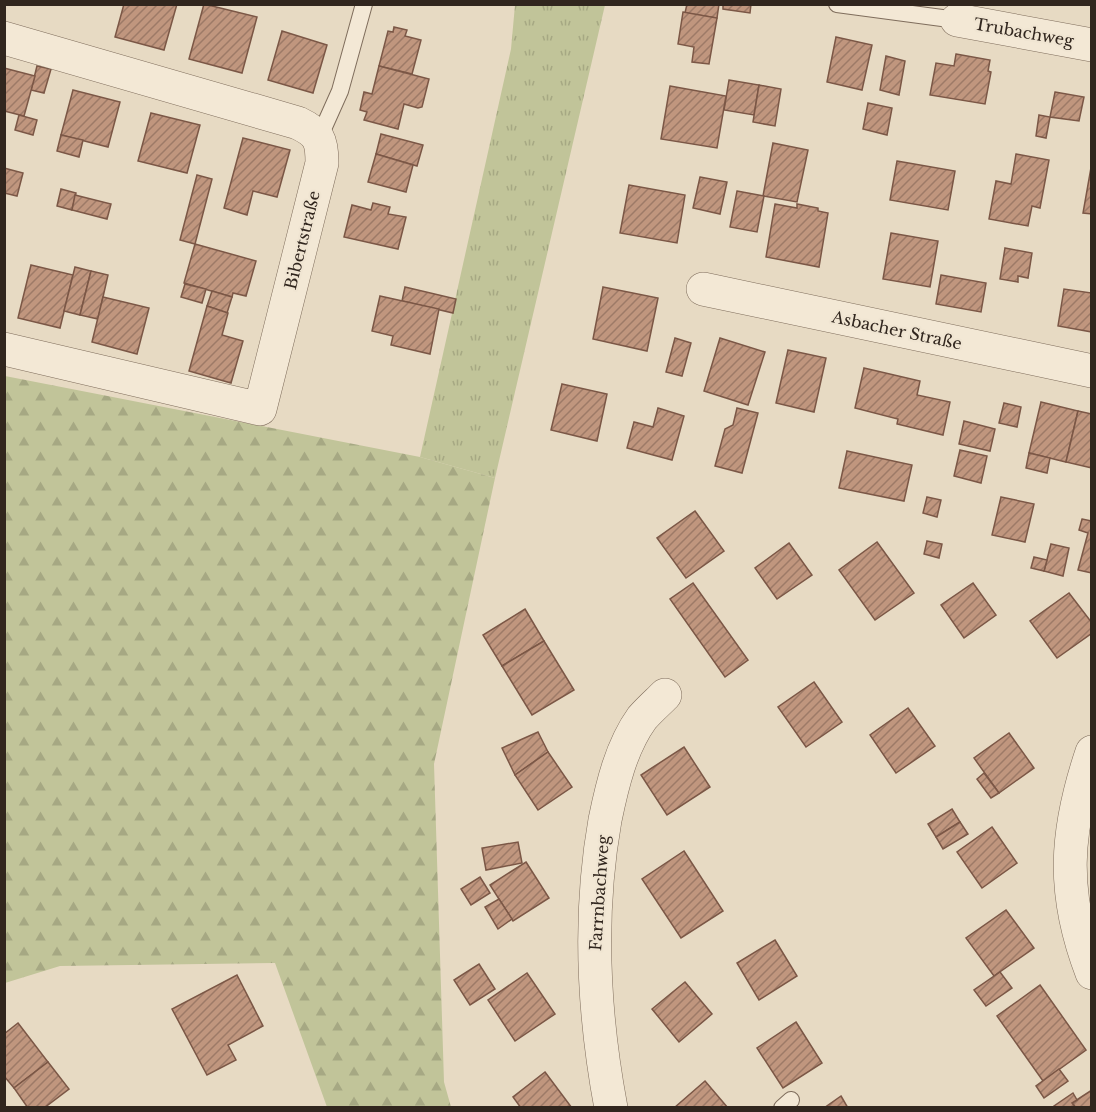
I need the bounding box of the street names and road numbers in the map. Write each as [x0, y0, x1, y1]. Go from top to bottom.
street label: Trubachweg [973, 13, 1076, 51]
street label: Bibertstraße [280, 189, 324, 291]
street label: Asbacher Straße [829, 306, 964, 354]
street label: Farrnbachweg [585, 834, 613, 952]

